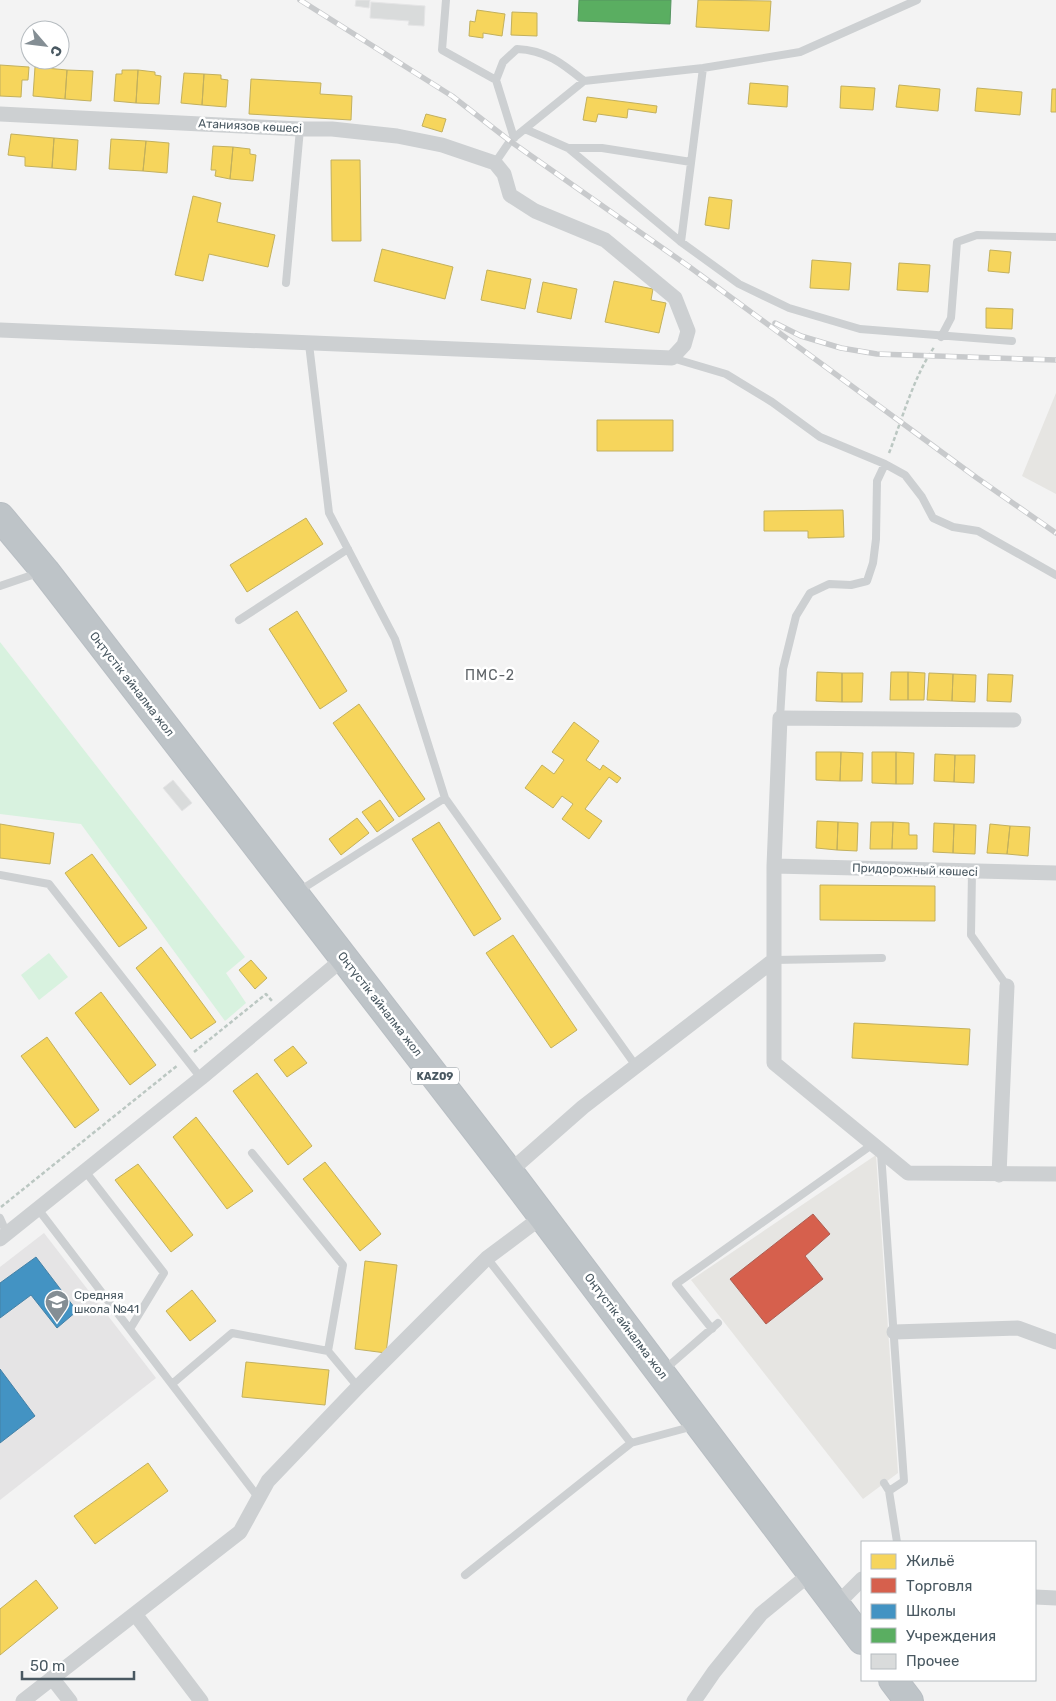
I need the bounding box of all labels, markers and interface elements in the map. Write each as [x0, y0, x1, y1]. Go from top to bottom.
north arrow [20, 20, 70, 70]
text: С [46, 43, 66, 59]
street label: Атаниязов көшесі [198, 116, 302, 136]
street label: Оңтүстік айналма жол [87, 629, 177, 739]
district label: ПМС-2 [465, 667, 515, 684]
street label: Придорожный көшесі [852, 861, 978, 879]
street label: Оңтүстік айналма жол [335, 949, 425, 1059]
road number: KAZ09 [411, 1068, 459, 1084]
street label: Оңтүстік айналма жол [582, 1270, 670, 1382]
place label: Средняя школа №41 [74, 1288, 139, 1316]
school or university icon: Средняя школа №41 [44, 1289, 70, 1323]
legend [861, 1541, 1036, 1681]
text: Жильё [906, 1552, 955, 1570]
text: Торговля [906, 1577, 972, 1595]
text: Школы [906, 1602, 956, 1620]
text: Учреждения [906, 1627, 996, 1645]
scale bar [22, 1648, 135, 1680]
text: Прочее [906, 1652, 959, 1670]
text: 50 m [30, 1657, 65, 1675]

